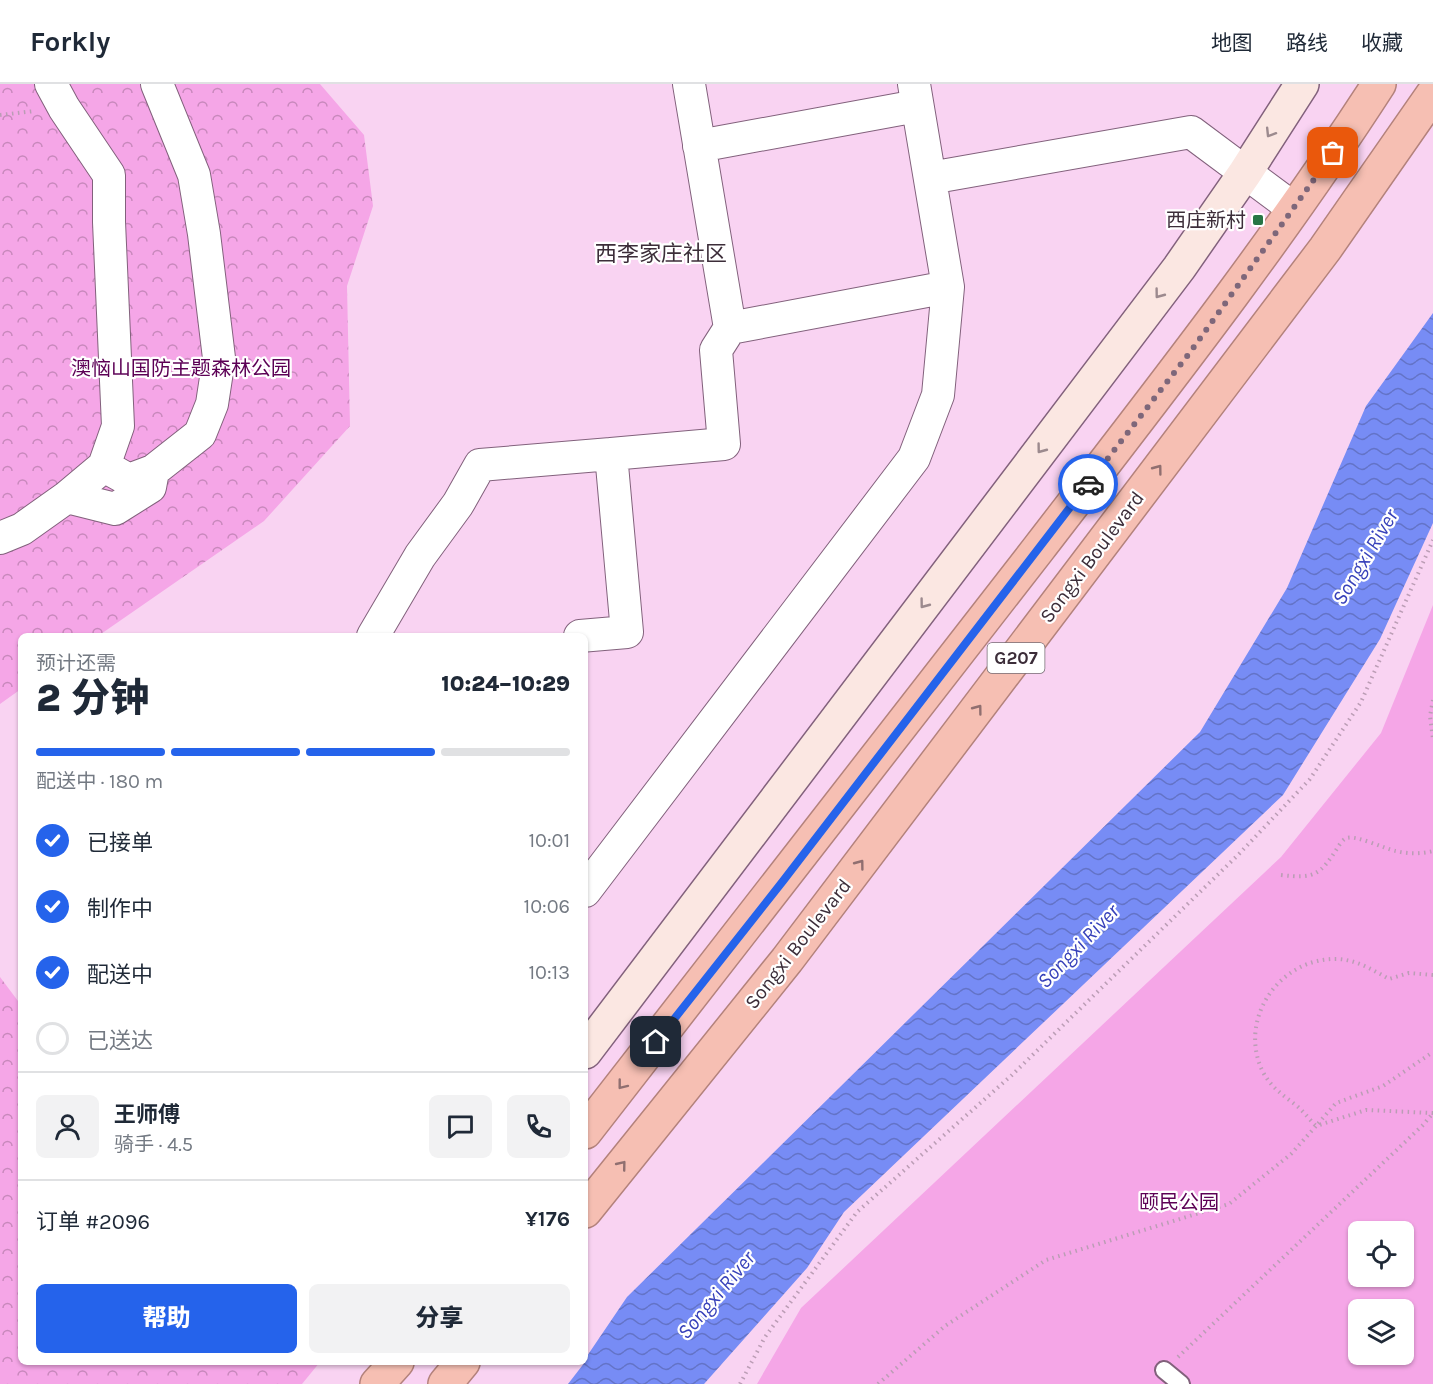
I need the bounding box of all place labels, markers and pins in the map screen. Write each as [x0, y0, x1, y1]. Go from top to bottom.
pin [1307, 127, 1358, 178]
place label: 西庄新村 [1166, 209, 1246, 232]
marker: 西庄新村 [1251, 213, 1265, 227]
pin [630, 1016, 681, 1067]

